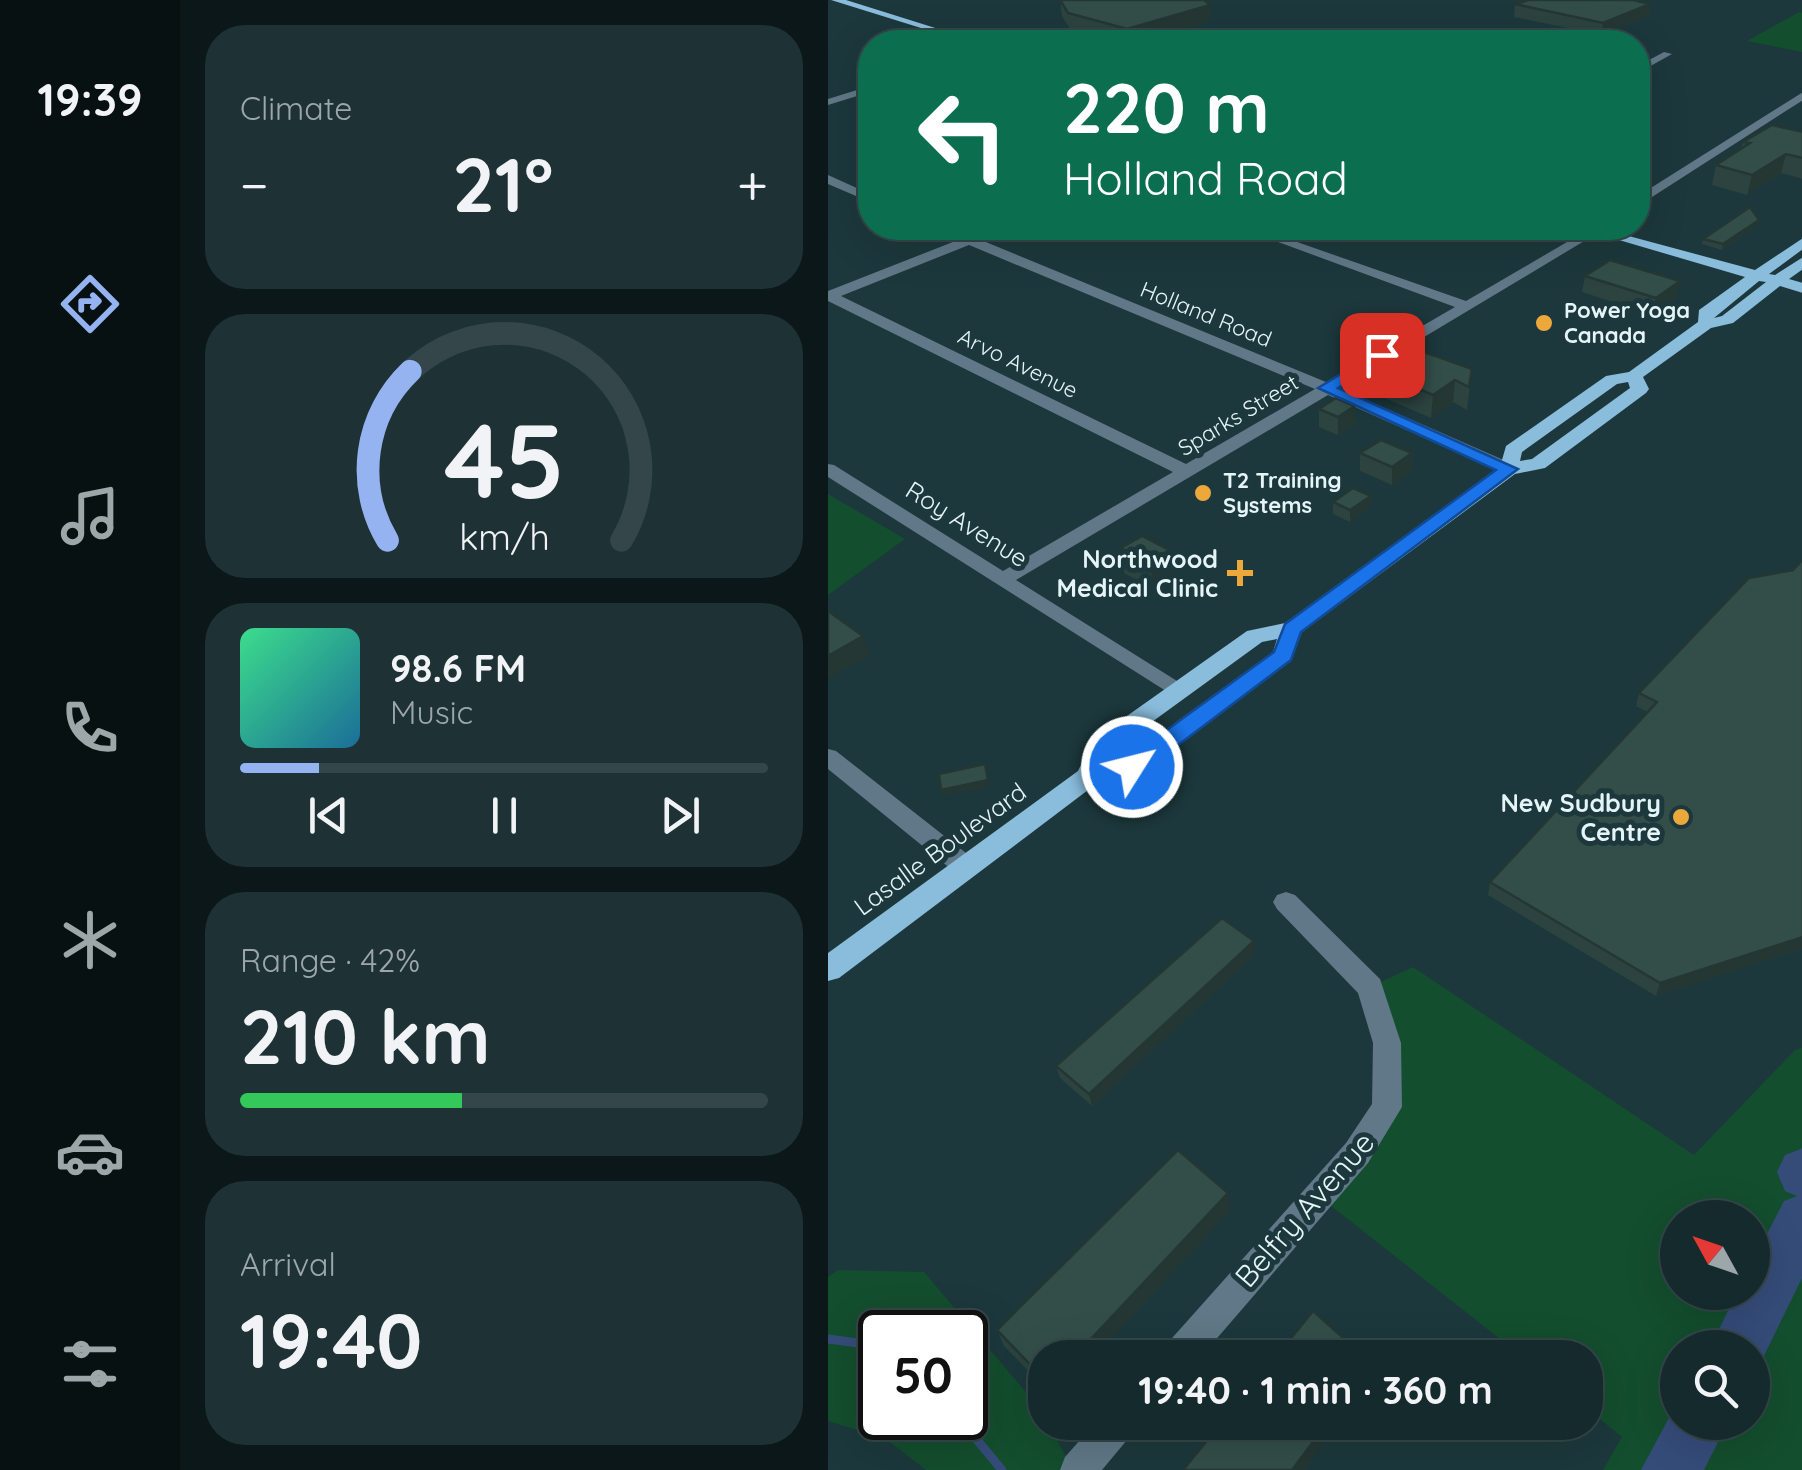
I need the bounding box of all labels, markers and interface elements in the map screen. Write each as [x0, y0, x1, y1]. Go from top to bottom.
text: 220 m [1063, 63, 1270, 151]
icon: left [898, 70, 1028, 200]
text: 19:39 [37, 71, 143, 127]
text: Climate [240, 88, 352, 128]
text: 21° [452, 137, 553, 231]
text: − [240, 150, 269, 219]
text: + [737, 150, 768, 219]
text: Holland Road [1063, 150, 1348, 206]
icon: directions [55, 269, 125, 339]
street label: Holland Road [1136, 275, 1276, 353]
place label: Power Yoga Canada [1564, 296, 1690, 349]
marker: Power Yoga Canada [1533, 312, 1555, 334]
pin [1340, 313, 1425, 398]
street label: Arvo Avenue [953, 322, 1083, 404]
icon: arrive [1355, 328, 1410, 383]
street label: Sparks Street [1173, 368, 1303, 462]
text: 45 [443, 394, 565, 524]
place label: T2 Training Systems [1223, 466, 1342, 519]
street label: Roy Avenue [900, 474, 1034, 573]
icon: music [55, 481, 125, 551]
marker: T2 Training Systems [1192, 482, 1214, 504]
text: km/h [459, 514, 549, 559]
place label: Northwood Medical Clinic [1057, 543, 1218, 603]
marker: Northwood Medical Clinic [1227, 560, 1253, 586]
text: 98.6 FM [390, 644, 526, 692]
text: Music [390, 692, 473, 732]
icon: phone [55, 693, 125, 763]
position arrow [1080, 715, 1184, 819]
street label: Lasalle Boulevard [848, 776, 1032, 921]
place label: New Sudbury Centre [1500, 787, 1661, 847]
icon: previous [301, 788, 356, 843]
icon: pause [477, 788, 532, 843]
icon: next [653, 788, 708, 843]
marker: New Sudbury Centre [1670, 806, 1692, 828]
icon: climate [55, 905, 125, 975]
text: Range · 42% [240, 940, 420, 980]
text: 210 km [240, 989, 491, 1083]
icon: car [55, 1117, 125, 1187]
street label: Belfry Avenue [1226, 1124, 1382, 1295]
north arrow [1660, 1200, 1770, 1310]
map controls [1660, 1200, 1770, 1440]
text: Arrival [240, 1244, 336, 1284]
text: 19:40 [240, 1293, 422, 1387]
speed limit sign: 50 [858, 1310, 988, 1440]
icon: filters [55, 1329, 125, 1399]
button: search [1660, 1330, 1770, 1440]
text: 19:40 · 1 min · 360 m [1138, 1366, 1493, 1414]

